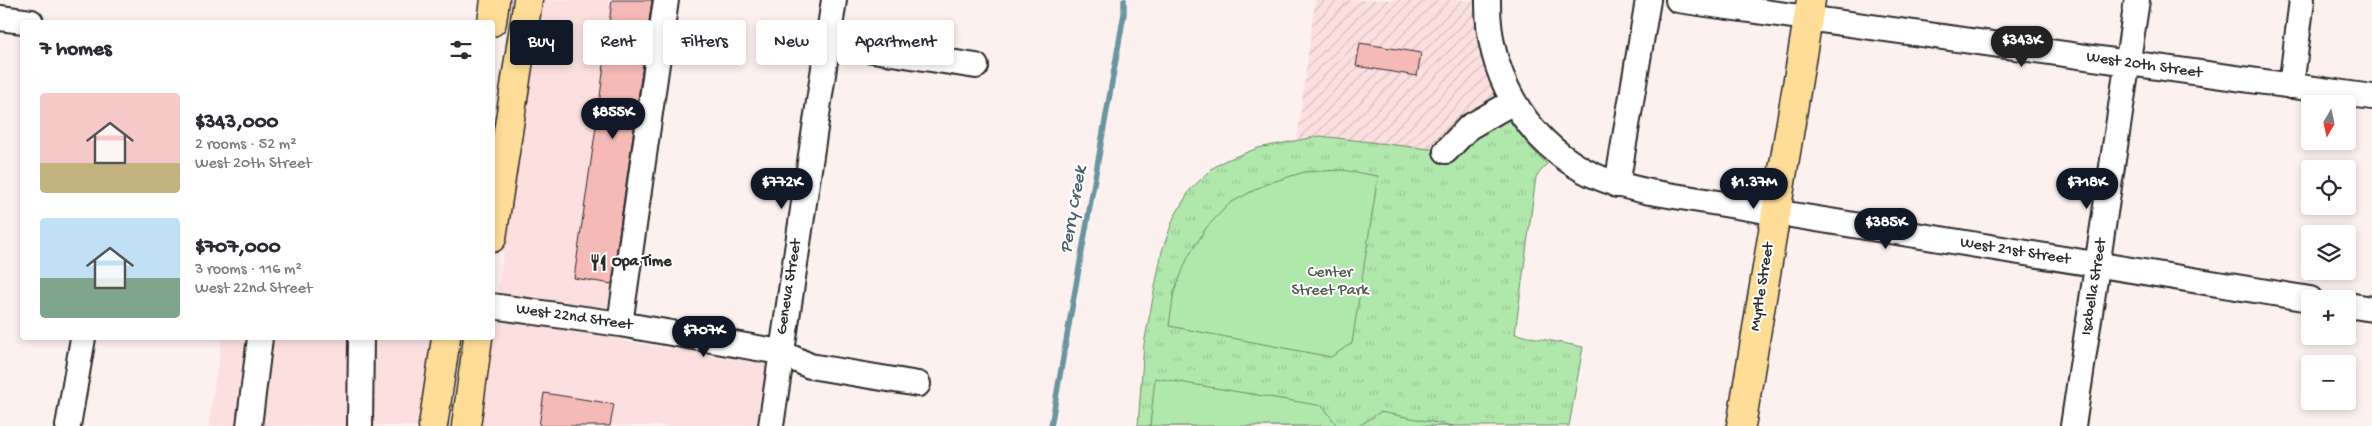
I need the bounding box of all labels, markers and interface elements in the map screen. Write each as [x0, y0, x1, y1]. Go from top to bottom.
chip: Buy [510, 20, 573, 65]
chip: Rent [583, 20, 653, 65]
chip: Filters [663, 20, 746, 65]
chip: New [756, 20, 827, 65]
chip: Apartment [837, 20, 954, 65]
pin: $343K [1987, 26, 2057, 68]
text: $343K [2002, 32, 2042, 51]
icon: filters [447, 36, 475, 64]
text: 7 homes [40, 38, 112, 63]
street label: West 20th Street [2085, 48, 2204, 84]
north arrow [2301, 95, 2356, 150]
map controls [2301, 95, 2356, 410]
pin: $855K [578, 98, 648, 140]
text: $855K [592, 104, 634, 123]
text: $343,000 [195, 111, 279, 136]
icon: home [80, 113, 140, 173]
text: 2 rooms · 52 m² [195, 136, 297, 155]
text: West 20th Street [195, 155, 312, 174]
button: locate [2301, 160, 2356, 215]
water label: Perry Creek [1056, 163, 1092, 255]
pin: $772K [747, 168, 817, 210]
pin: $1.37M [1713, 168, 1795, 210]
pin: $718K [2052, 168, 2122, 210]
text: $772K [762, 174, 802, 193]
text: $1.37M [1731, 174, 1777, 193]
text: $718K [2067, 174, 2107, 193]
pin: $385K [1851, 208, 1921, 250]
text: $385K [1865, 214, 1907, 233]
button: layers [2301, 225, 2356, 280]
street label: West 21st Street [1959, 234, 2073, 270]
text: $707,000 [195, 236, 281, 261]
street label: Geneva Street [773, 236, 807, 336]
street label: Isabella Street [2078, 236, 2112, 337]
icon: home [80, 238, 140, 298]
street label: Myrtle Street [1747, 240, 1780, 333]
restaurant icon: Opa Time [588, 252, 608, 272]
place label: Opa Time [612, 253, 672, 272]
text: 3 rooms · 116 m² [195, 261, 302, 280]
park label: Center Street Park [1292, 264, 1370, 301]
text: West 22nd Street [195, 280, 312, 299]
button: + [2301, 290, 2356, 345]
street label: West 22nd Street [515, 300, 635, 336]
pin: $707K [669, 316, 739, 358]
text: $707K [683, 322, 725, 341]
button: − [2301, 355, 2356, 410]

